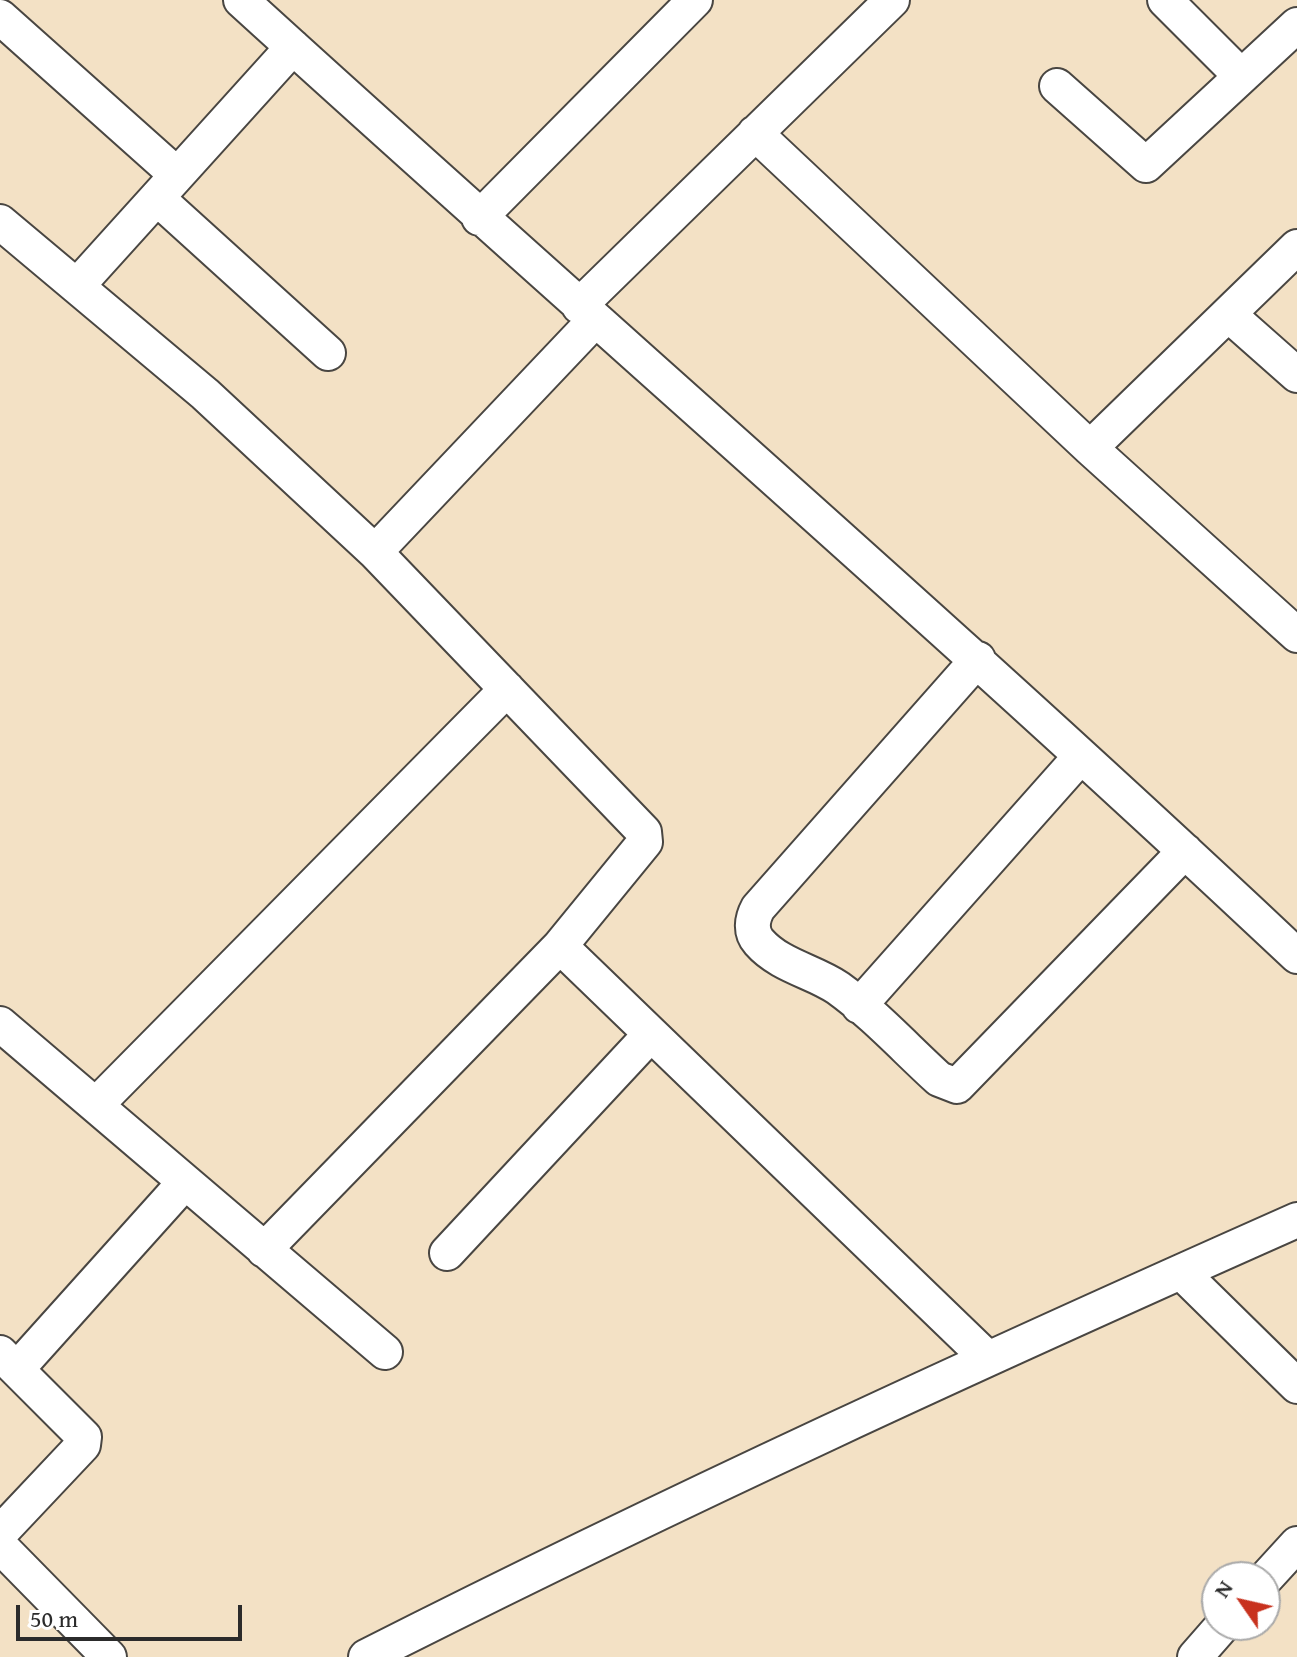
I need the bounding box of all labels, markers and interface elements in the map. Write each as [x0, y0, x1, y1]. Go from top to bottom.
north arrow [1201, 1561, 1281, 1641]
text: N [1205, 1574, 1240, 1604]
scale bar [20, 1589, 246, 1639]
text: 50 m [30, 1601, 78, 1636]

